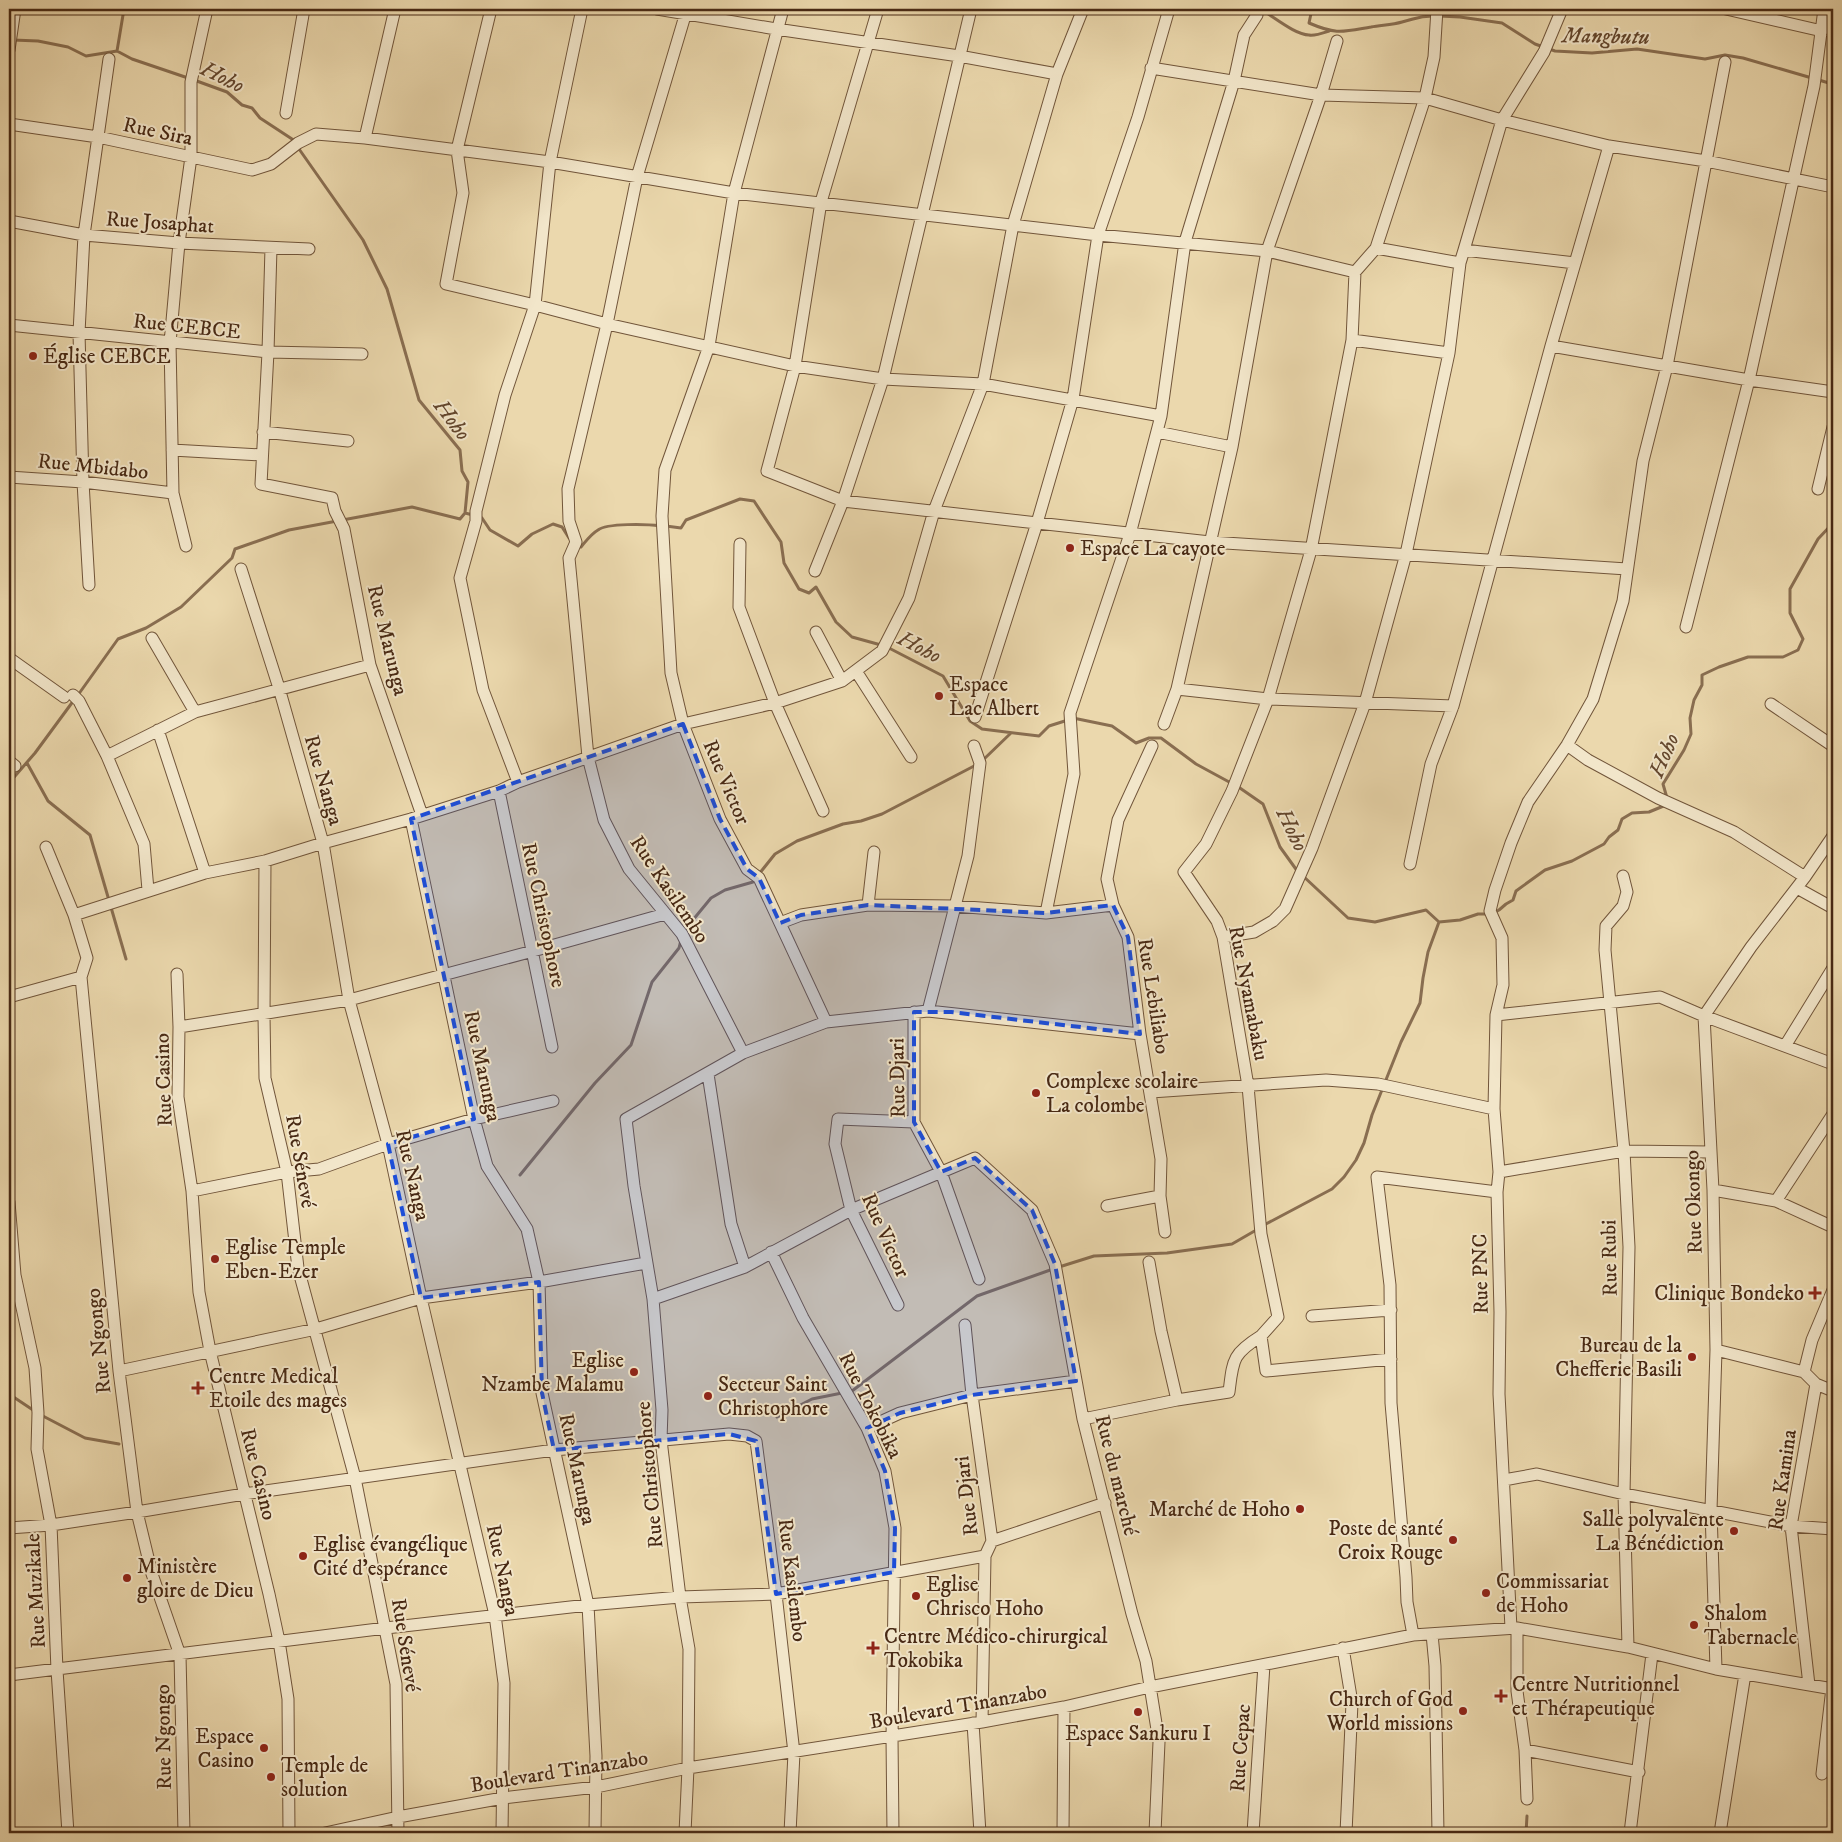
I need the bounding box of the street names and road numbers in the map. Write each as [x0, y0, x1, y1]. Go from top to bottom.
street label: Rue Sira [121, 112, 195, 152]
street label: Rue Josaphat [105, 206, 215, 240]
street label: Rue CEBCE [132, 308, 242, 346]
street label: Rue Mbidabo [36, 448, 150, 486]
street label: Rue Marunga [361, 582, 413, 699]
street label: Rue Nanga [298, 732, 348, 829]
street label: Rue Victor [697, 736, 756, 829]
street label: Rue Kasilembo [624, 831, 715, 948]
street label: Rue Christophore [515, 840, 571, 990]
street label: Rue Nyamabaku [1222, 924, 1274, 1063]
street label: Rue Lebiliabo [1131, 936, 1175, 1056]
street label: Rue Marunga [458, 1008, 507, 1124]
street label: Rue Casino [149, 1033, 179, 1127]
street label: Rue Djari [884, 1038, 912, 1118]
street label: Rue Sénevé [279, 1112, 321, 1210]
street label: Rue Nanga [389, 1127, 435, 1224]
street label: Rue Okongo [1679, 1150, 1709, 1254]
street label: Rue Victor [855, 1189, 915, 1282]
street label: Rue Rubi [1596, 1219, 1624, 1297]
street label: Rue PNC [1467, 1234, 1495, 1314]
street label: Rue Ngongo [81, 1287, 117, 1395]
street label: Rue Tokobika [832, 1348, 908, 1463]
street label: Rue Christophore [631, 1400, 669, 1550]
street label: Rue Marunga [553, 1411, 602, 1527]
street label: Rue du marché [1088, 1412, 1144, 1539]
street label: Rue Casino [234, 1426, 282, 1523]
street label: Rue Kamina [1763, 1428, 1803, 1532]
street label: Rue Djari [949, 1455, 985, 1537]
street label: Rue Kasilembo [772, 1517, 812, 1643]
street label: Rue Nanga [480, 1522, 524, 1619]
street label: Rue Muzikale [20, 1532, 52, 1649]
street label: Rue Sénevé [385, 1596, 425, 1694]
street label: Boulevard Tinanzabo [867, 1679, 1049, 1735]
street label: Rue Ngongo [150, 1684, 178, 1790]
street label: Rue Cepac [1225, 1703, 1257, 1793]
street label: Boulevard Tinanzabo [468, 1745, 650, 1799]

